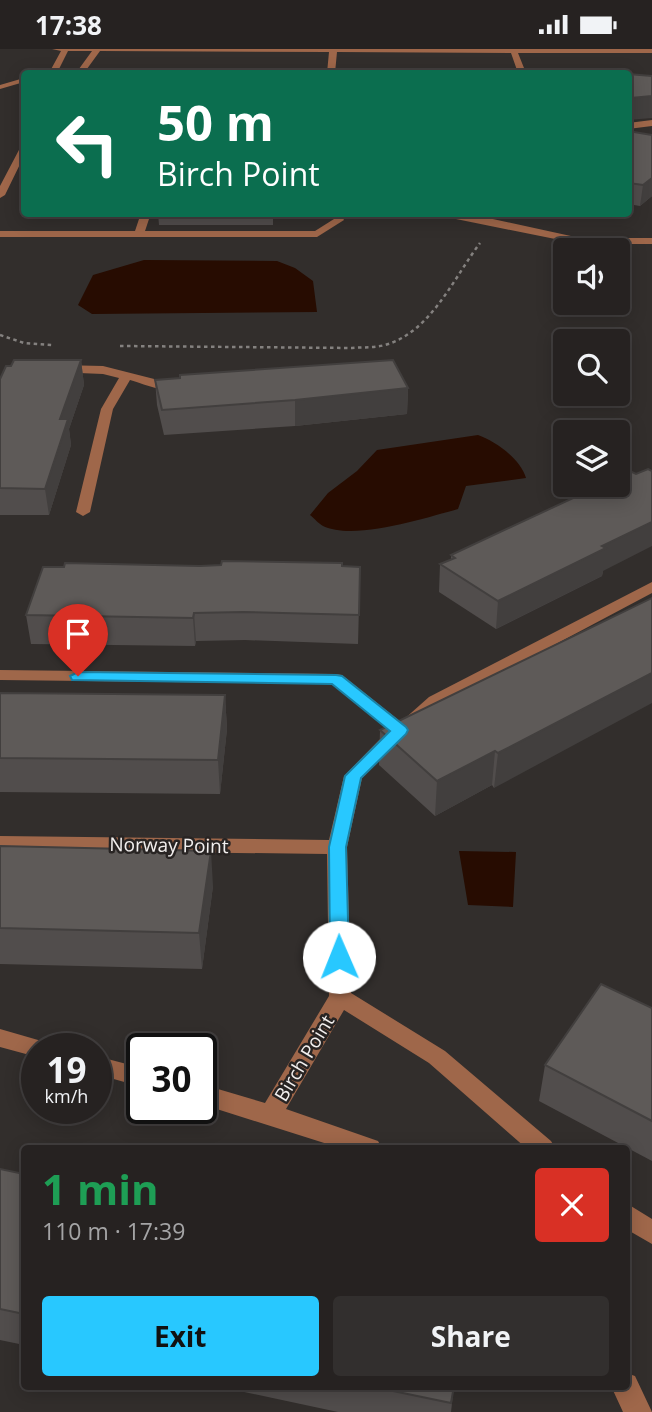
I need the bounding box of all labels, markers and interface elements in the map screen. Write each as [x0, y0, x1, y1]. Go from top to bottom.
text: 17:38 [35, 7, 102, 43]
text: 50 m [157, 89, 274, 155]
icon: left [42, 98, 133, 189]
text: Birch Point [157, 152, 320, 195]
map controls [553, 238, 630, 497]
button: sound [553, 238, 630, 315]
button: search [553, 329, 630, 406]
button: layers [553, 420, 630, 497]
pin [48, 604, 108, 676]
icon: arrive [59, 615, 97, 653]
street label: Norway Point [109, 831, 229, 859]
position arrow [302, 920, 376, 994]
street label: Birch Point [268, 1010, 340, 1106]
speed limit sign: 30 [126, 1033, 217, 1124]
text: 19 [46, 1046, 87, 1093]
text: km/h [45, 1084, 88, 1108]
text: 1 min [42, 1160, 159, 1217]
button: close [535, 1168, 609, 1242]
text: 110 m · 17:39 [42, 1215, 185, 1247]
button: Exit [42, 1296, 319, 1376]
button: Share [333, 1296, 609, 1376]

